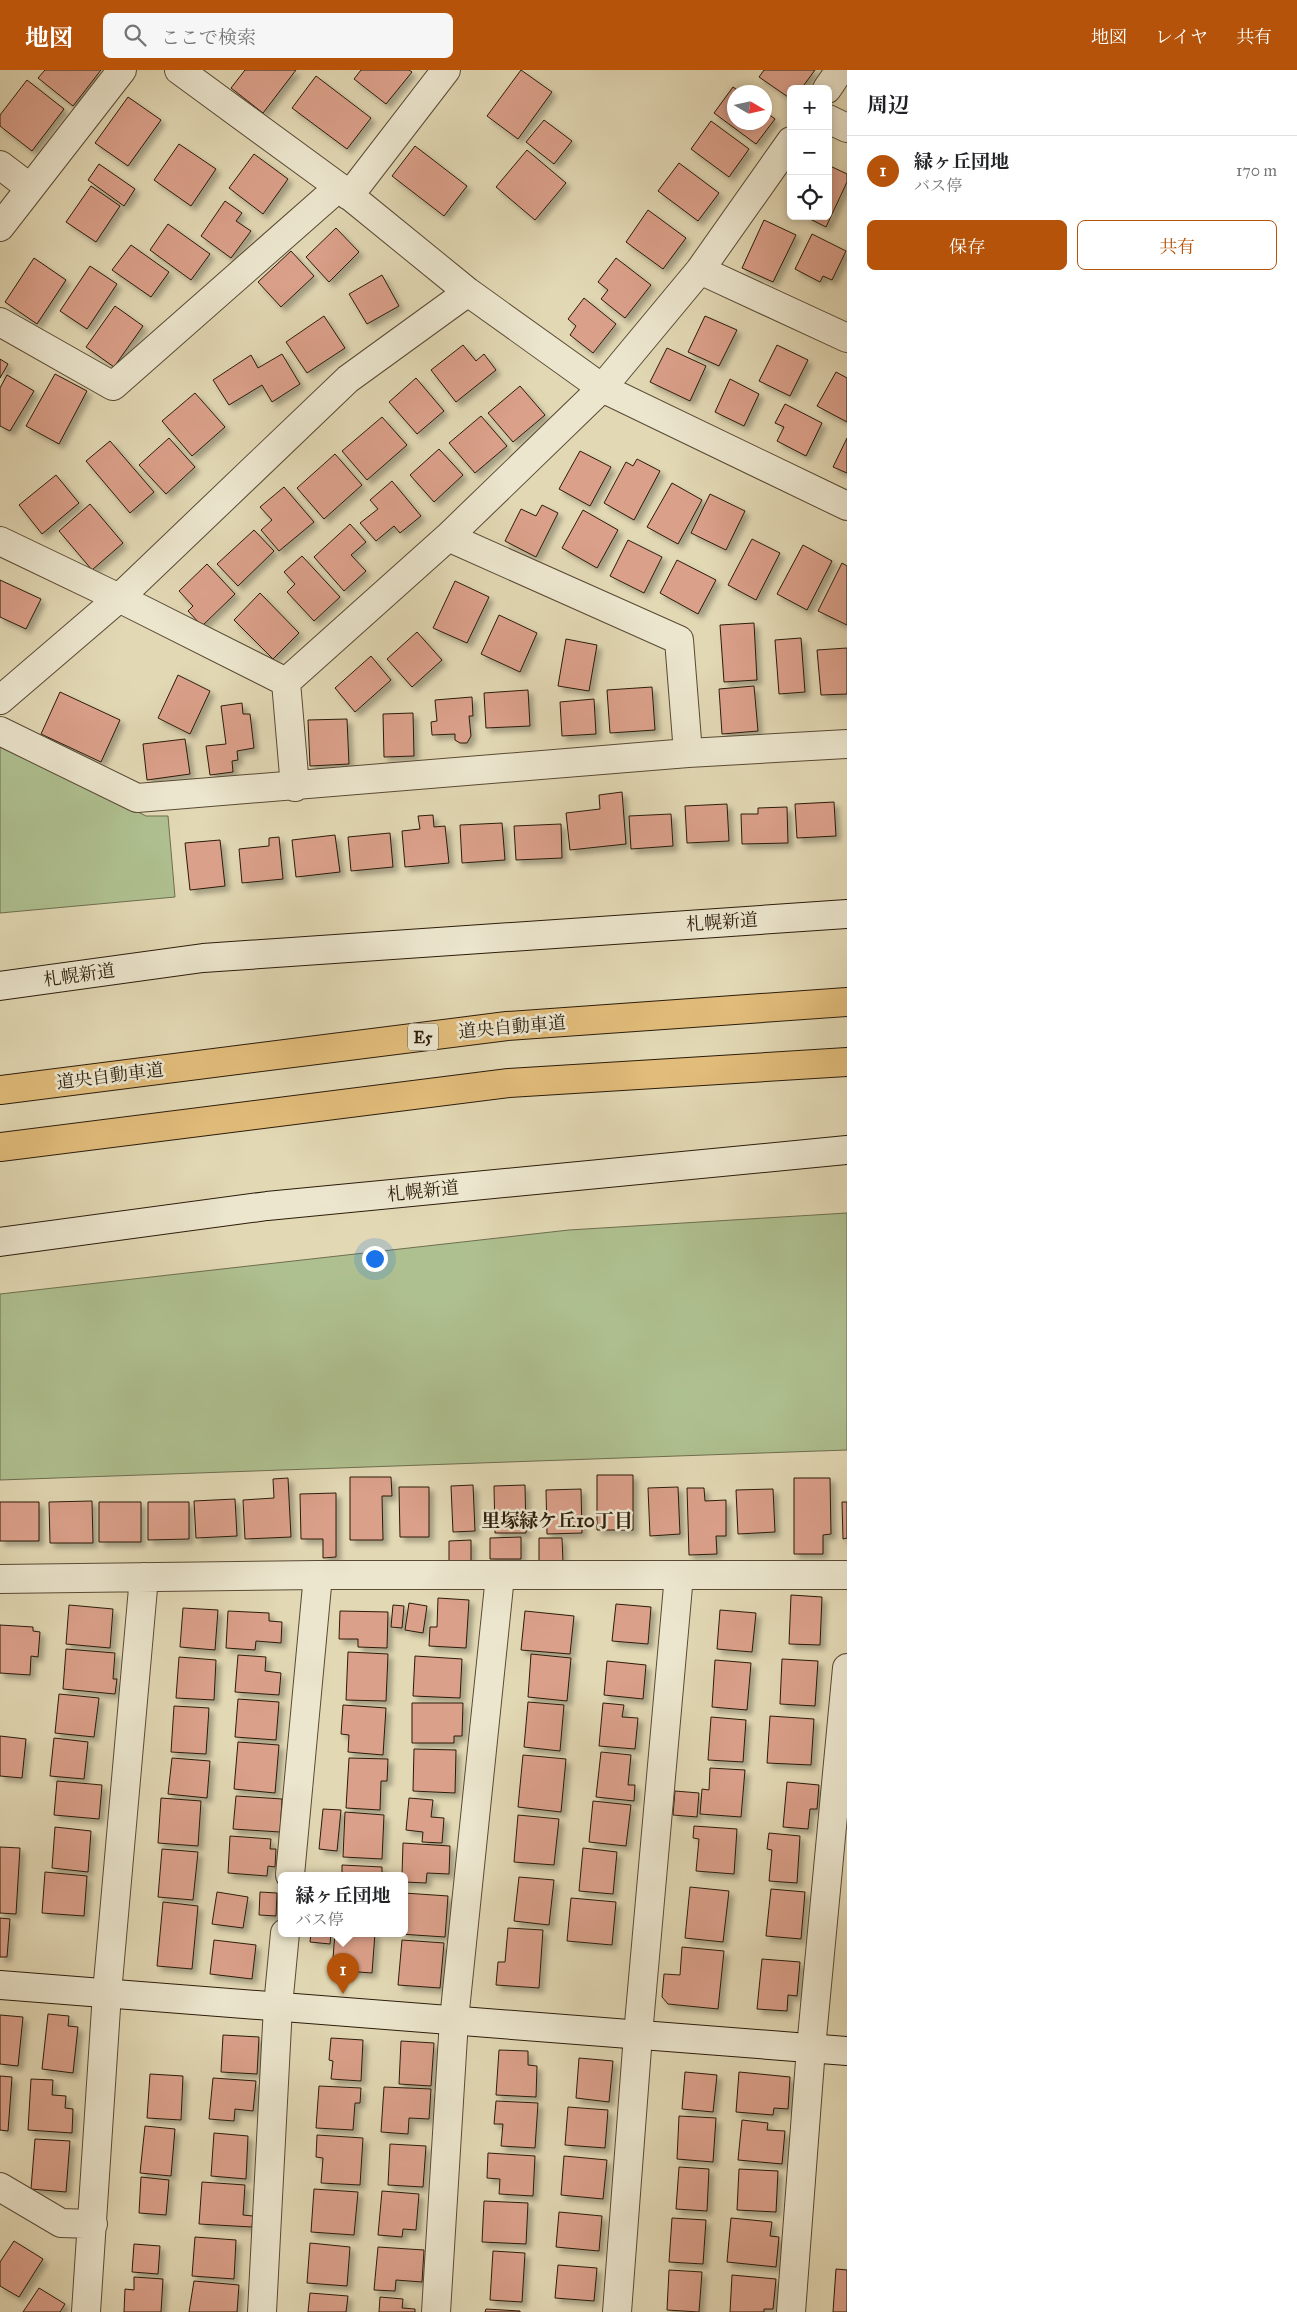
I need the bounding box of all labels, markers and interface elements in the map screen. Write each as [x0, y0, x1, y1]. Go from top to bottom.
search box [103, 13, 453, 58]
icon: search [121, 21, 149, 49]
text: 地図 [25, 23, 73, 53]
text: ここで検索 [161, 26, 256, 49]
text: 地図 [1091, 26, 1127, 48]
text: レイヤ [1155, 26, 1208, 48]
text: 共有 [1236, 26, 1272, 48]
north arrow [727, 85, 772, 130]
map controls [787, 85, 832, 220]
button: + [787, 85, 832, 130]
text: 周辺 [867, 92, 909, 118]
button: − [787, 130, 832, 175]
text: 緑ヶ丘団地 [914, 150, 1009, 173]
text: 1 [880, 161, 886, 180]
text: 170 m [1236, 161, 1277, 180]
button: locate [787, 175, 832, 220]
text: バス停 [914, 176, 962, 195]
button: 保存 [867, 220, 1067, 270]
button: 共有 [1077, 220, 1277, 270]
street label: 札幌新道 [685, 909, 759, 935]
street label: 札幌新道 [42, 959, 116, 991]
street label: 道央自動車道 [457, 1011, 567, 1043]
road number: E5 [408, 1024, 438, 1050]
street label: 道央自動車道 [55, 1059, 165, 1093]
street label: 札幌新道 [386, 1176, 460, 1206]
your location [362, 1246, 388, 1272]
district label: 里塚緑ケ丘10丁目 [481, 1509, 633, 1532]
popup [278, 1872, 408, 1937]
text: 緑ヶ丘団地 [295, 1884, 391, 1907]
text: バス停 [295, 1910, 344, 1929]
pin: 1 [327, 1953, 359, 1994]

